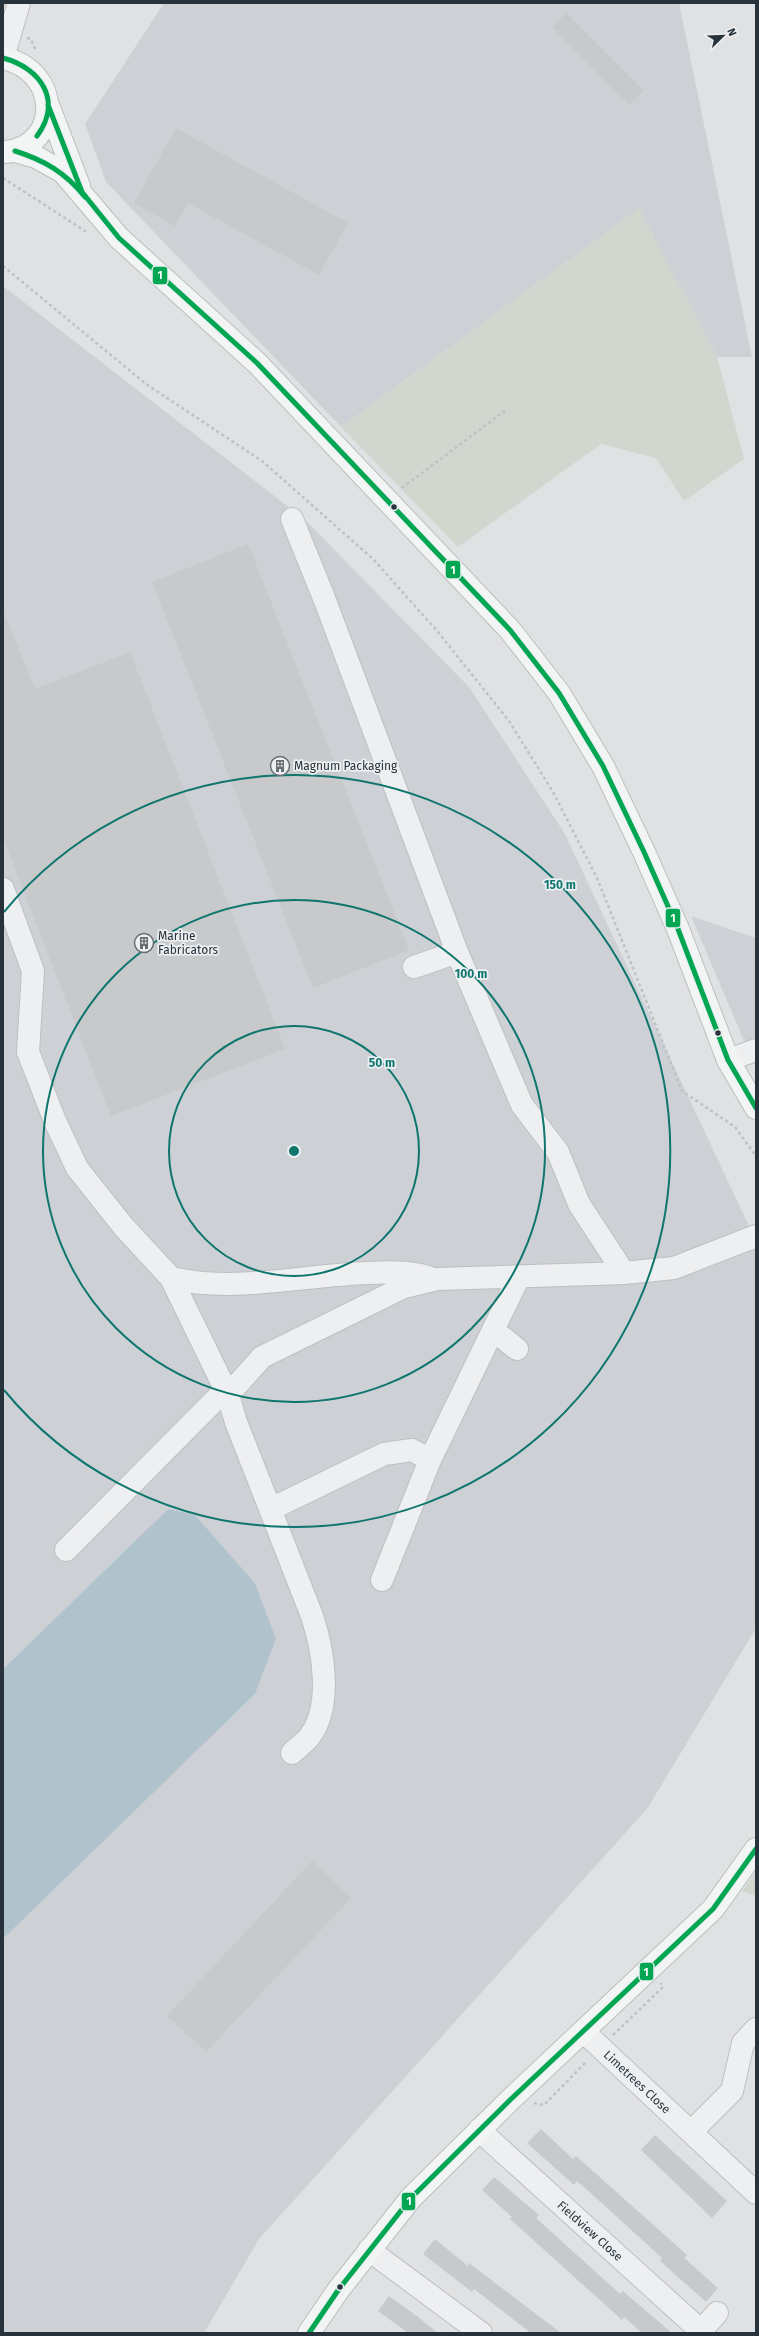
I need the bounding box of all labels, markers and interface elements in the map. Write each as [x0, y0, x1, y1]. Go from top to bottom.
north arrow [703, 16, 743, 56]
text: N [724, 26, 739, 38]
line badge: 1 [152, 266, 168, 285]
text: 1 [157, 269, 163, 282]
unlabelled marker [389, 502, 399, 512]
line badge: 1 [445, 560, 461, 579]
text: 1 [450, 564, 456, 577]
building icon: Magnum Packaging [269, 755, 291, 777]
place label: Magnum Packaging [294, 759, 398, 773]
text: 150 m [544, 878, 576, 892]
line badge: 1 [665, 908, 681, 928]
text: 1 [670, 912, 676, 925]
place label: Marine Fabricators [158, 929, 219, 957]
building icon: Marine Fabricators [133, 932, 155, 954]
text: 100 m [455, 967, 487, 981]
unlabelled marker [713, 1028, 723, 1038]
text: 50 m [369, 1056, 395, 1070]
centre of rings [287, 1144, 301, 1158]
line badge: 1 [639, 1962, 654, 1981]
text: 1 [643, 1966, 649, 1979]
street label: Limetrees Close [601, 2048, 673, 2116]
line badge: 1 [401, 2192, 416, 2211]
text: 1 [406, 2195, 412, 2208]
street label: Fieldview Close [555, 2198, 625, 2264]
unlabelled marker [335, 2282, 345, 2292]

